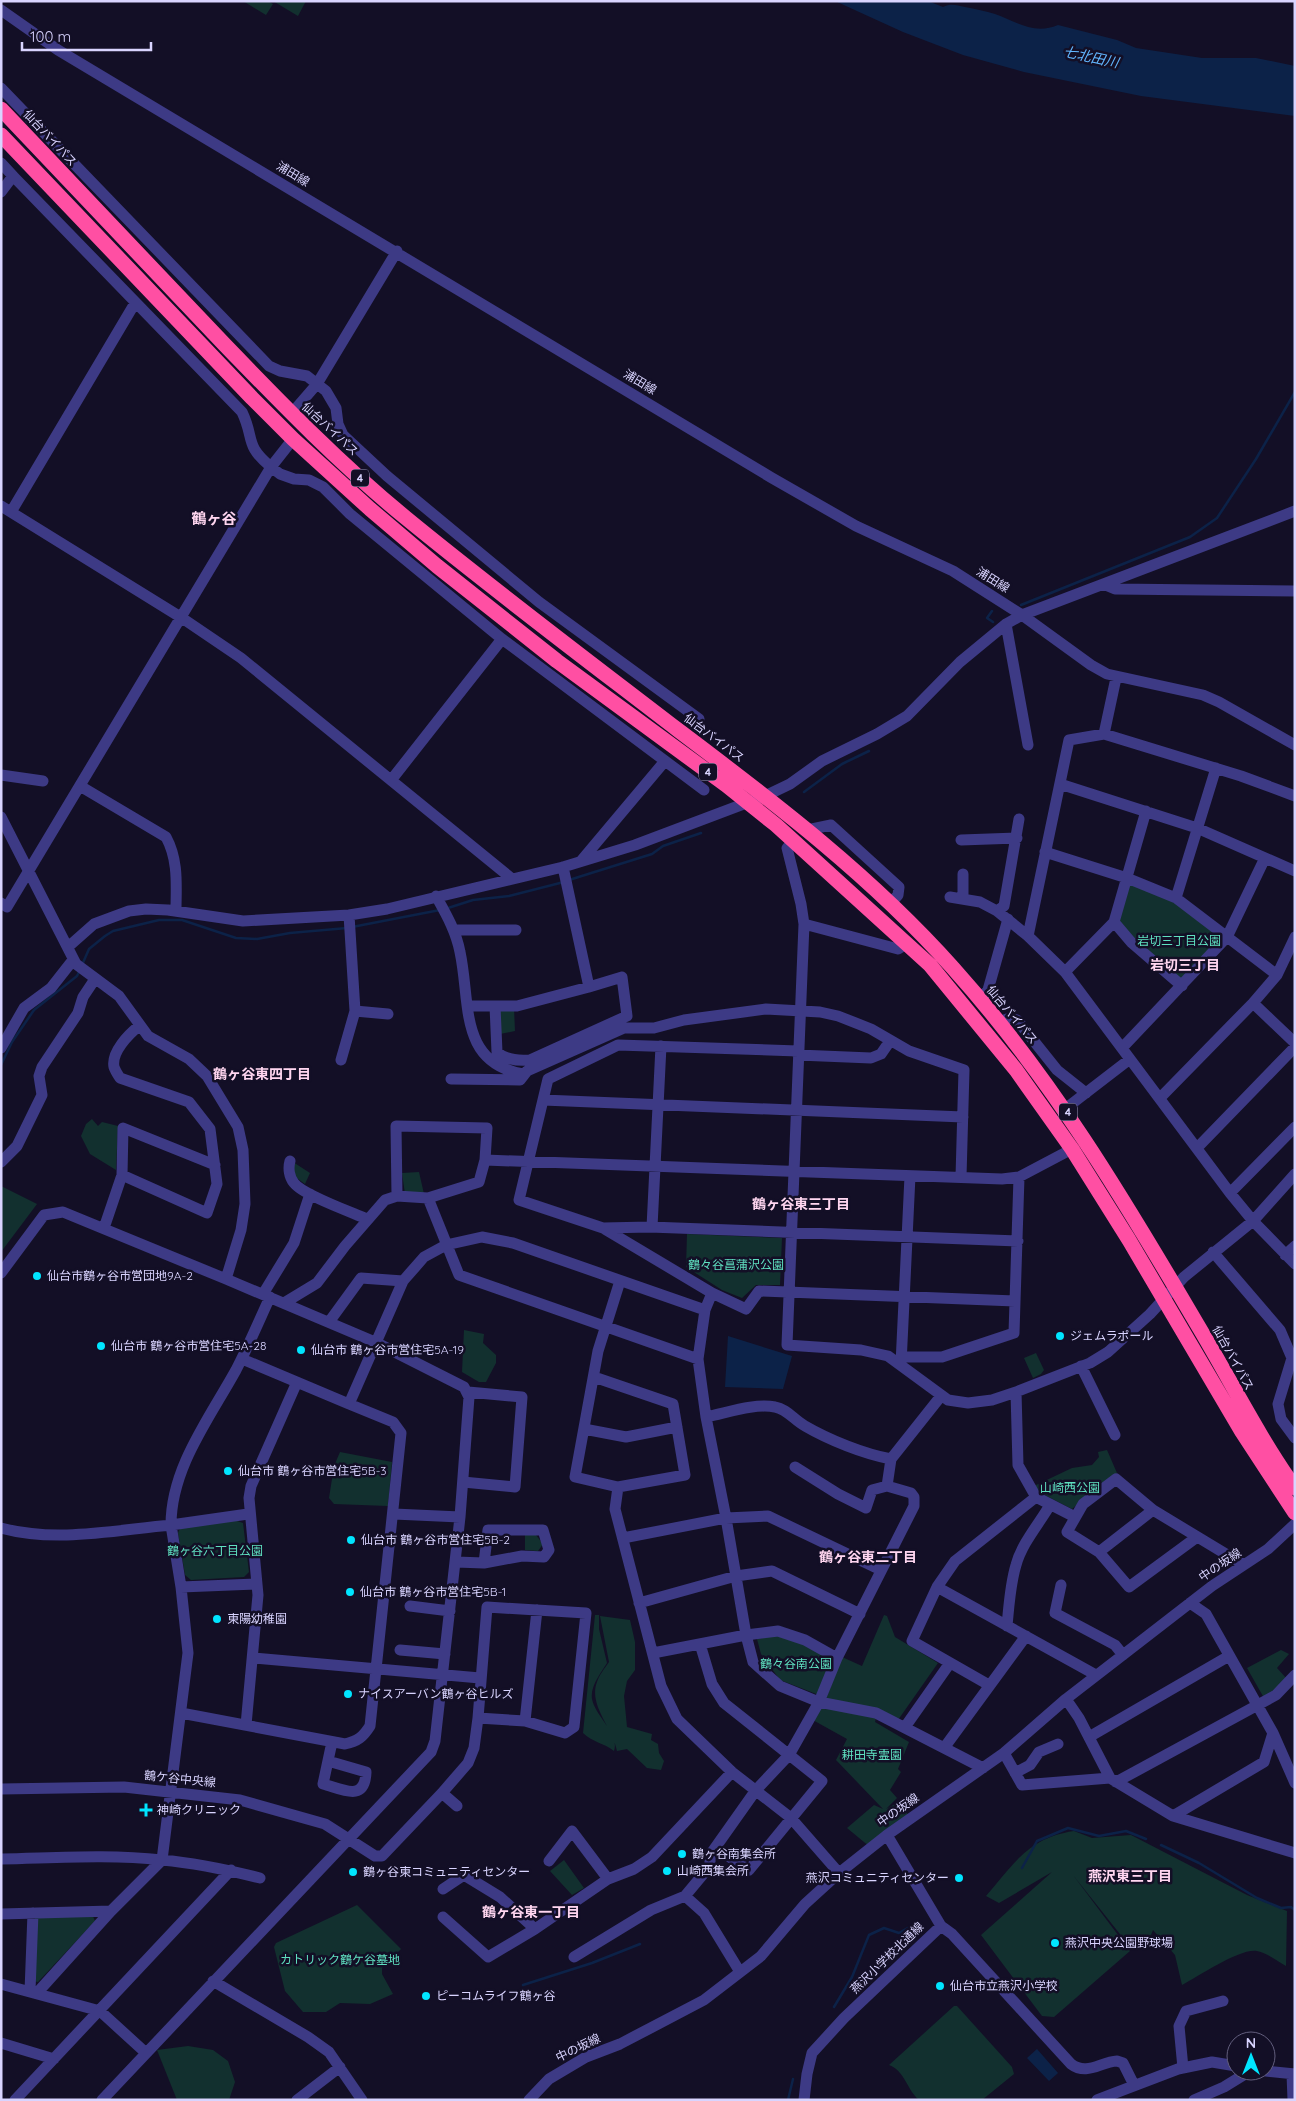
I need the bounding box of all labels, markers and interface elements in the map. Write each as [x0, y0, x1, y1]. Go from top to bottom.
scale bar [22, 20, 151, 52]
text: 100 m [30, 27, 71, 46]
water label: 七北田川 [1062, 42, 1122, 72]
street label: 仙台バイパス [20, 106, 80, 169]
street label: 浦田線 [274, 158, 313, 189]
street label: 浦田線 [621, 366, 660, 397]
street label: 仙台バイパス [299, 399, 362, 459]
road number: 4 [351, 469, 369, 486]
district label: 鶴ヶ谷 [191, 509, 237, 528]
street label: 浦田線 [974, 564, 1013, 595]
street label: 仙台バイパス [681, 710, 747, 765]
road number: 4 [699, 764, 717, 780]
park label: 岩切三丁目公園 [1137, 933, 1221, 948]
district label: 岩切三丁目 [1150, 956, 1220, 974]
street label: 仙台バイパス [984, 982, 1041, 1047]
district label: 鶴ヶ谷東四丁目 [213, 1065, 311, 1083]
road number: 4 [1059, 1104, 1077, 1120]
district label: 鶴ヶ谷東三丁目 [752, 1195, 850, 1213]
park label: 鶴々谷菖蒲沢公園 [688, 1257, 784, 1272]
place label: 仙台市鶴ヶ谷市営団地9A-2 [47, 1268, 193, 1283]
marker: 仙台市鶴ヶ谷市営団地9A-2 [31, 1270, 43, 1282]
street label: 仙台バイパス [1209, 1323, 1257, 1393]
place label: ジェムラポール [1070, 1328, 1153, 1343]
marker: ジェムラポール [1054, 1330, 1066, 1342]
place label: 仙台市 鶴ヶ谷市営住宅5A-28 [111, 1338, 266, 1353]
marker: 仙台市 鶴ヶ谷市営住宅5A-28 [95, 1340, 107, 1352]
place label: 仙台市 鶴ヶ谷市営住宅5A-19 [311, 1342, 464, 1357]
marker: 仙台市 鶴ヶ谷市営住宅5A-19 [295, 1344, 307, 1356]
place label: 仙台市 鶴ヶ谷市営住宅5B-3 [238, 1463, 387, 1478]
marker: 仙台市 鶴ヶ谷市営住宅5B-3 [222, 1465, 234, 1477]
park label: 山崎西公園 [1040, 1480, 1100, 1495]
place label: 仙台市 鶴ヶ谷市営住宅5B-2 [361, 1532, 510, 1547]
marker: 仙台市 鶴ヶ谷市営住宅5B-2 [345, 1534, 357, 1546]
park label: 鶴ヶ谷六丁目公園 [167, 1543, 263, 1558]
street label: 中の坂線 [1196, 1545, 1244, 1584]
district label: 鶴ヶ谷東二丁目 [819, 1548, 917, 1566]
place label: 仙台市 鶴ヶ谷市営住宅5B-1 [360, 1584, 506, 1599]
marker: 仙台市 鶴ヶ谷市営住宅5B-1 [344, 1586, 356, 1598]
place label: 東陽幼稚園 [227, 1611, 287, 1626]
marker: 東陽幼稚園 [211, 1613, 223, 1625]
park label: 鶴々谷南公園 [760, 1656, 832, 1671]
place label: ナイスアーバン鶴ヶ谷ヒルズ [358, 1686, 513, 1701]
marker: ナイスアーバン鶴ヶ谷ヒルズ [342, 1688, 354, 1700]
park label: 耕田寺霊園 [842, 1747, 902, 1762]
street label: 鶴ケ谷中央線 [143, 1767, 217, 1790]
street label: 中の坂線 [874, 1790, 922, 1830]
place label: 神崎クリニック [157, 1802, 241, 1817]
marker: 神崎クリニック [139, 1803, 153, 1817]
place label: 鶴ヶ谷南集会所 [692, 1846, 776, 1861]
marker: 鶴ヶ谷南集会所 [676, 1848, 688, 1860]
place label: 山崎西集会所 [677, 1863, 749, 1878]
place label: 鶴ヶ谷東コミュニティセンター [363, 1864, 530, 1879]
marker: 山崎西集会所 [661, 1865, 673, 1877]
marker: 鶴ヶ谷東コミュニティセンター [347, 1866, 359, 1878]
district label: 燕沢東三丁目 [1088, 1867, 1172, 1885]
place label: 燕沢コミュニティセンター [806, 1870, 949, 1885]
marker: 燕沢コミュニティセンター [953, 1872, 965, 1884]
district label: 鶴ヶ谷東一丁目 [482, 1903, 580, 1921]
street label: 燕沢小学校北通線 [847, 1919, 926, 1996]
place label: 燕沢中央公園野球場 [1065, 1935, 1173, 1950]
marker: 燕沢中央公園野球場 [1049, 1937, 1061, 1949]
park label: カトリック鶴ケ谷墓地 [280, 1952, 400, 1967]
place label: 仙台市立燕沢小学校 [950, 1978, 1058, 1993]
marker: 仙台市立燕沢小学校 [934, 1980, 946, 1992]
place label: ピーコムライフ鶴ヶ谷 [436, 1988, 555, 2003]
marker: ピーコムライフ鶴ヶ谷 [420, 1990, 432, 2002]
street label: 中の坂線 [553, 2030, 603, 2065]
north arrow [1226, 2031, 1276, 2081]
text: N [1246, 2034, 1256, 2052]

